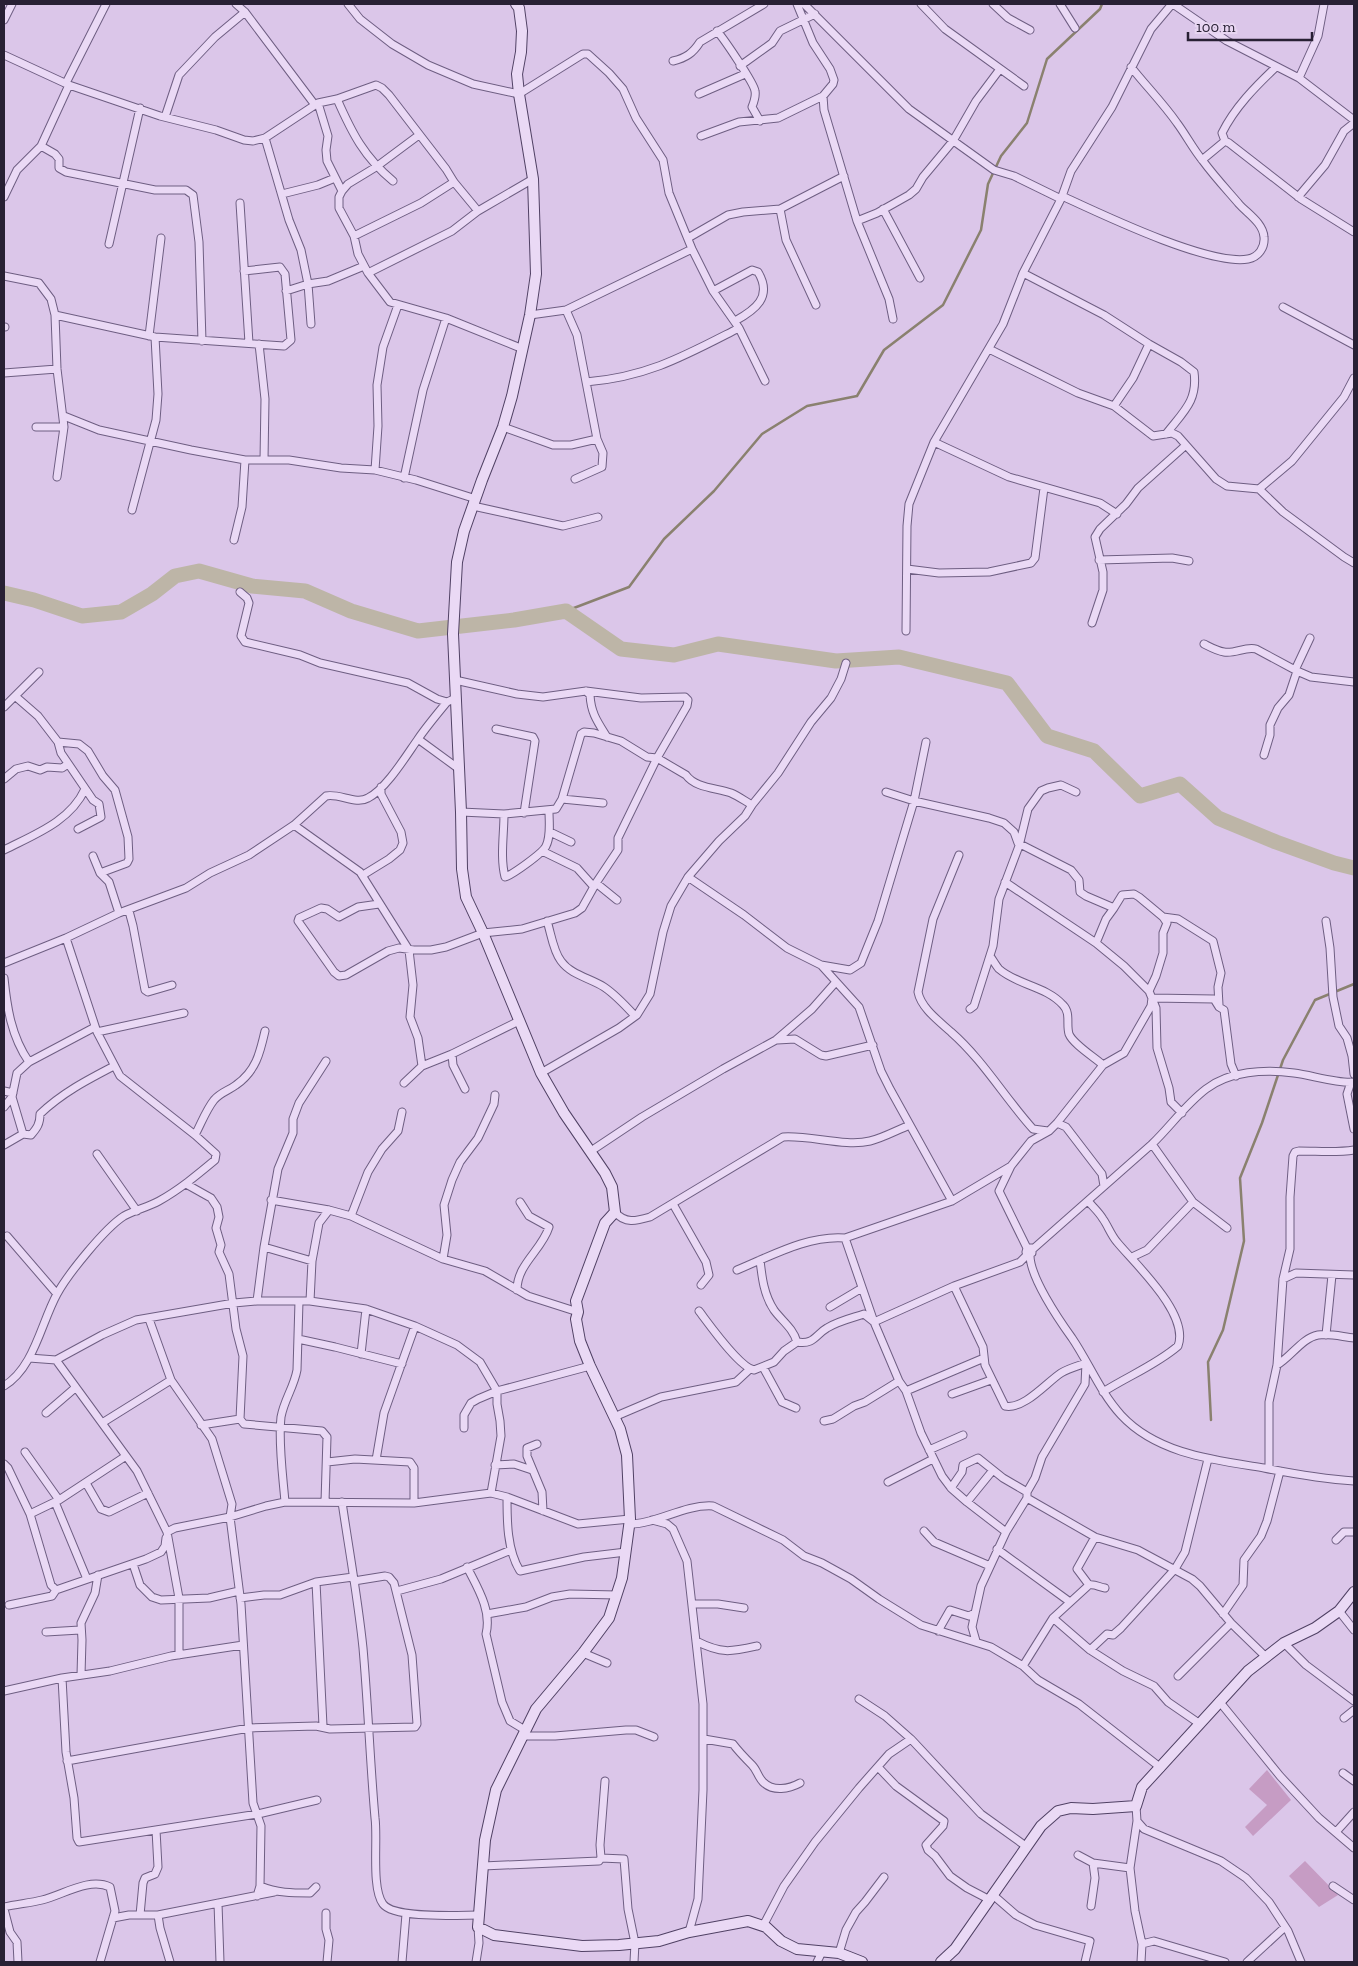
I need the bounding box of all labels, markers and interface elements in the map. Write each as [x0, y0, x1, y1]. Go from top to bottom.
scale bar [1188, 10, 1312, 42]
text: 100 m [1196, 18, 1235, 36]

